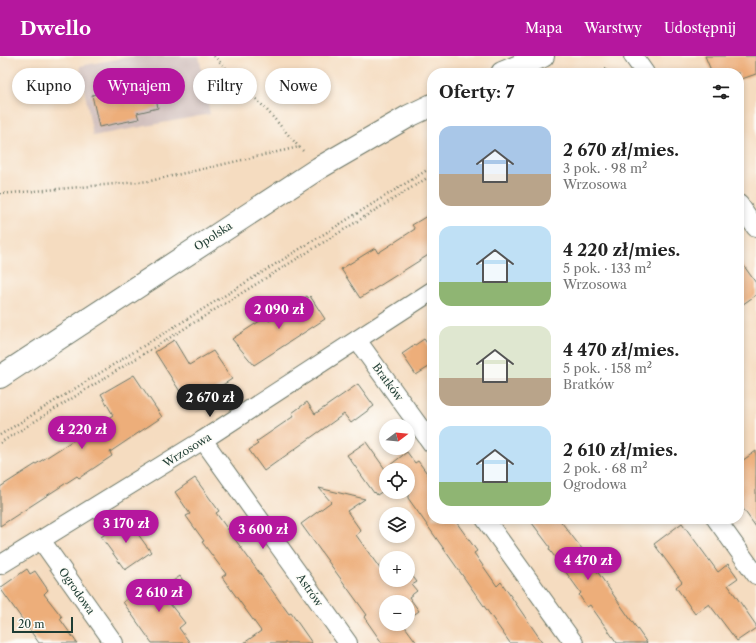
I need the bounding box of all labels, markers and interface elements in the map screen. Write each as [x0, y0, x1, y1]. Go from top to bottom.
text: Dwello [20, 17, 91, 40]
text: Mapa [525, 19, 562, 37]
text: Warstwy [584, 19, 642, 37]
text: Udostępnij [664, 19, 736, 37]
chip: Kupno [12, 68, 85, 104]
chip: Wynajem [93, 68, 185, 104]
chip: Filtry [193, 68, 257, 104]
chip: Nowe [265, 68, 331, 104]
icon: filters [710, 81, 732, 103]
text: Oferty: 7 [439, 82, 514, 102]
text: 2 670 zł/mies. [563, 140, 679, 160]
icon: home [471, 142, 519, 190]
text: 3 pok. · 98 m² [563, 160, 647, 176]
text: Wrzosowa [563, 176, 627, 192]
street label: Opolska [191, 218, 235, 253]
text: 4 220 zł/mies. [563, 240, 680, 260]
icon: home [471, 242, 519, 290]
text: 5 pok. · 133 m² [563, 260, 652, 276]
text: Wrzosowa [563, 276, 627, 292]
pin: 2 090 zł [238, 296, 320, 330]
text: 2 090 zł [254, 301, 304, 317]
text: 4 470 zł/mies. [563, 340, 679, 360]
icon: home [471, 342, 519, 390]
street label: Bratków [370, 360, 407, 404]
text: 5 pok. · 158 m² [563, 360, 652, 376]
text: Bratków [563, 376, 614, 392]
pin: 2 670 zł [169, 384, 251, 418]
text: 2 670 zł [186, 389, 234, 405]
pin: 4 220 zł [41, 416, 123, 450]
north arrow [379, 419, 415, 455]
map controls [379, 419, 415, 631]
text: 4 220 zł [57, 421, 107, 437]
street label: Wrzosowa [160, 430, 214, 471]
text: 2 610 zł/mies. [563, 440, 678, 460]
icon: home [471, 442, 519, 490]
text: 2 pok. · 68 m² [563, 460, 648, 476]
button: locate [379, 463, 415, 499]
text: Ogrodowa [563, 476, 627, 492]
button: layers [379, 507, 415, 543]
pin: 3 170 zł [85, 510, 167, 544]
text: 3 170 zł [103, 515, 149, 531]
pin: 3 600 zł [222, 516, 304, 550]
text: 3 600 zł [238, 521, 288, 537]
pin: 4 470 zł [547, 547, 629, 581]
button: + [379, 551, 415, 587]
text: 4 470 zł [564, 552, 612, 568]
street label: Ogrodowa [56, 565, 98, 617]
street label: Astrów [293, 570, 327, 610]
pin: 2 610 zł [118, 579, 200, 613]
text: 2 610 zł [135, 584, 183, 600]
button: − [379, 595, 415, 631]
scale bar [12, 615, 73, 634]
text: 20 m [18, 617, 44, 631]

